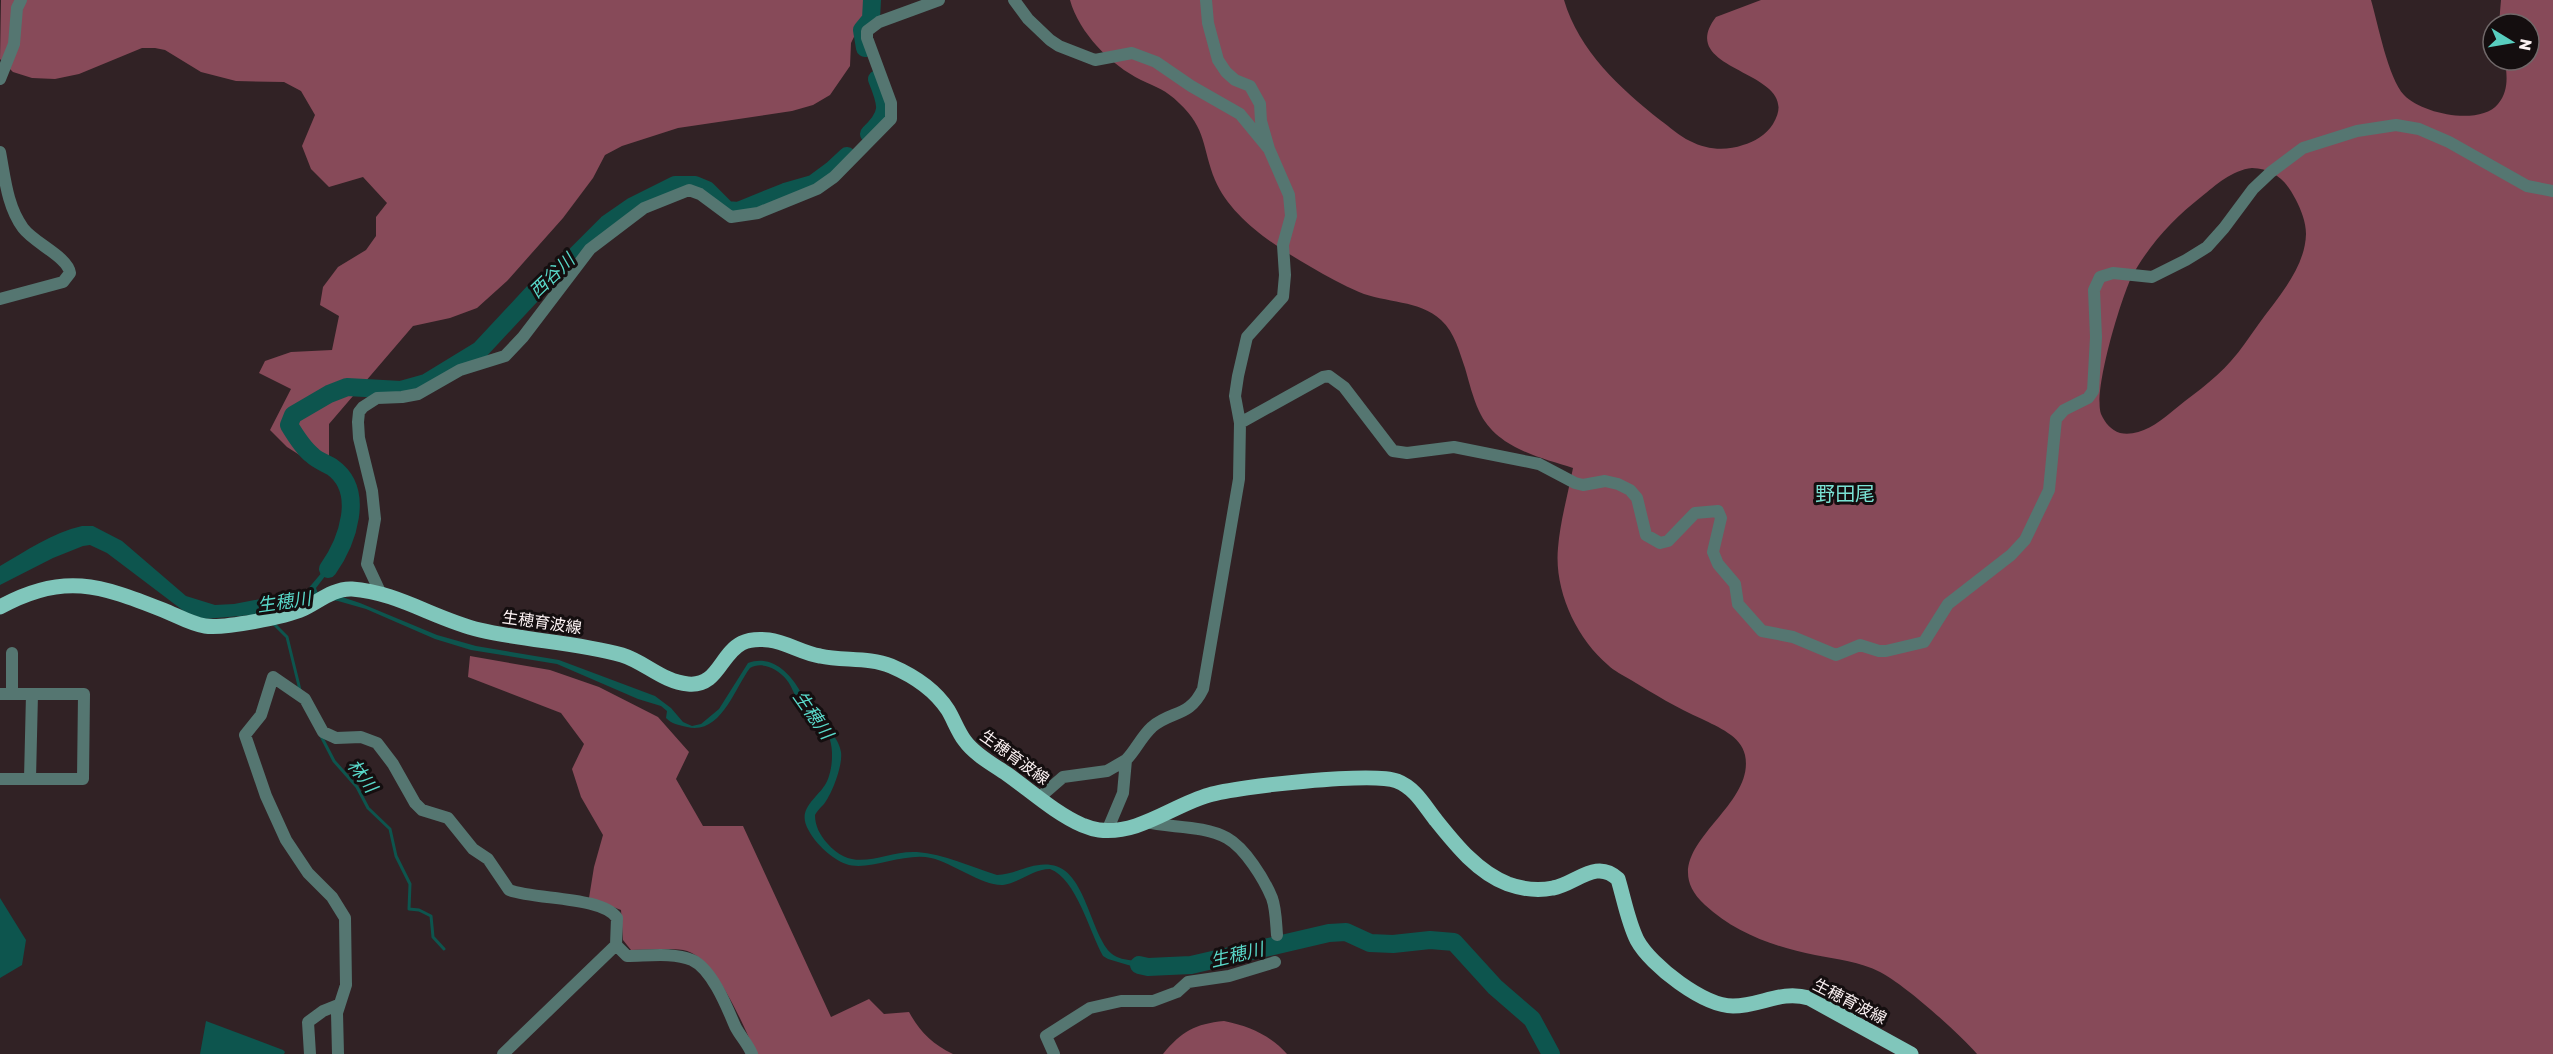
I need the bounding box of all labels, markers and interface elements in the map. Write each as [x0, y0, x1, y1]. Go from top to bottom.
north arrow [2481, 12, 2541, 72]
text: N [2515, 37, 2536, 52]
water label: 西谷川 [525, 248, 581, 303]
district label: 野田尾 [1815, 482, 1875, 506]
water label: 生穂川 [256, 587, 314, 617]
street label: 生穂育波線 [501, 608, 583, 637]
water label: 生穂川 [789, 687, 839, 745]
street label: 生穂育波線 [977, 726, 1053, 789]
water label: 林川 [343, 755, 383, 799]
water label: 生穂川 [1208, 938, 1268, 972]
street label: 生穂育波線 [1810, 975, 1890, 1028]

